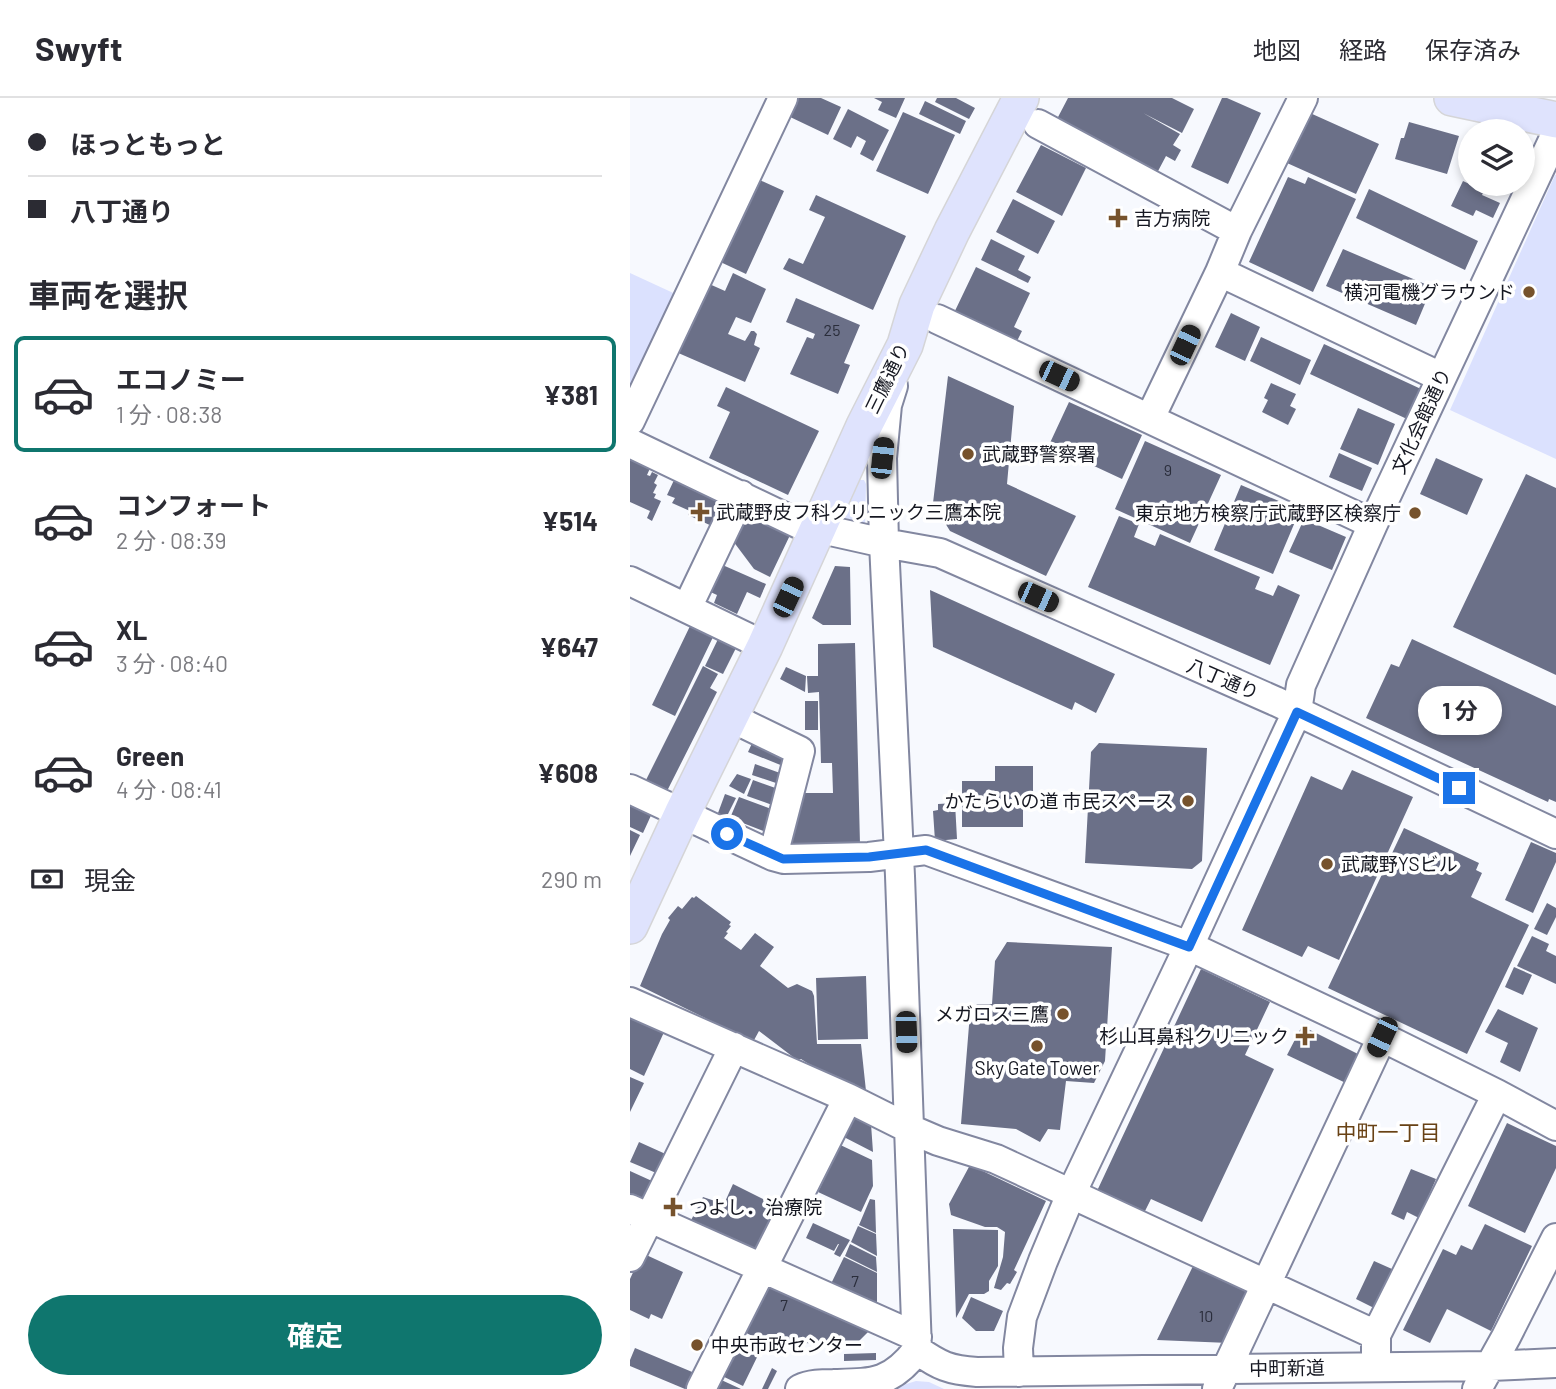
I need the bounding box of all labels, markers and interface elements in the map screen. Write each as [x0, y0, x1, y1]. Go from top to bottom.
text: Swyft [35, 28, 122, 68]
text: 地図 [1253, 35, 1301, 64]
text: 経路 [1339, 35, 1387, 64]
text: 保存済み [1425, 35, 1521, 64]
map controls [1458, 119, 1535, 196]
button: layers [1458, 119, 1535, 196]
text: ほっともっと [70, 128, 226, 159]
text: 八丁通り [70, 195, 174, 226]
place label: 吉方病院 [1134, 206, 1210, 229]
marker: 吉方病院 [1108, 208, 1128, 228]
text: 車両を選択 [28, 275, 188, 313]
place label: 横河電機グラウンド [1344, 280, 1515, 303]
marker: 横河電機グラウンド [1521, 284, 1537, 300]
house number: 25 [824, 320, 840, 339]
car [1167, 322, 1204, 368]
street label: 三鷹通り [860, 339, 914, 417]
car [1036, 358, 1083, 394]
icon: car [32, 363, 95, 426]
text: エコノミー [116, 363, 246, 394]
street label: 文化会館通り [1386, 364, 1455, 477]
text: ¥381 [543, 379, 598, 410]
text: 1 分 · 08:38 [116, 400, 222, 428]
car [870, 436, 895, 480]
place label: 武蔵野警察署 [982, 442, 1096, 465]
marker: 武蔵野警察署 [960, 446, 976, 462]
house number: 9 [1164, 460, 1172, 479]
icon: car [32, 489, 95, 552]
text: コンフォート [116, 489, 271, 520]
place label: 武蔵野皮フ科クリニック三鷹本院 [716, 500, 1001, 523]
place label: 東京地方検察庁武蔵野区検察庁 [1135, 501, 1401, 524]
marker: 武蔵野皮フ科クリニック三鷹本院 [690, 502, 710, 522]
text: ¥514 [542, 505, 598, 536]
marker: 東京地方検察庁武蔵野区検察庁 [1407, 505, 1423, 521]
text: 2 分 · 08:39 [116, 526, 227, 554]
car [770, 574, 807, 620]
car [1015, 579, 1062, 615]
text: XL [116, 614, 147, 645]
icon: car [32, 615, 95, 678]
text: ¥647 [539, 631, 598, 662]
text: 3 分 · 08:40 [116, 649, 228, 677]
street label: 八丁通り [1184, 653, 1263, 704]
callout: 1 分 [1417, 686, 1501, 736]
text: 1 分 [1442, 696, 1478, 724]
text: Green [116, 740, 184, 771]
icon: car [32, 741, 95, 804]
text: ¥608 [537, 757, 598, 788]
route end [1443, 772, 1475, 804]
text: 4 分 · 08:41 [116, 775, 222, 803]
place label: かたらいの道 市民スペース [944, 789, 1174, 812]
marker: かたらいの道 市民スペース [1180, 793, 1196, 809]
route start [711, 818, 743, 850]
place label: 武蔵野YSビル [1341, 852, 1458, 875]
marker: 武蔵野YSビル [1319, 856, 1335, 872]
icon: cash [28, 860, 66, 898]
text: 現金 [84, 864, 136, 895]
text: 290 m [541, 865, 602, 893]
place label: メガロス三鷹 [935, 1002, 1049, 1025]
marker: メガロス三鷹 [1055, 1006, 1071, 1022]
car [895, 1011, 918, 1053]
car [1364, 1014, 1401, 1060]
place label: 杉山耳鼻科クリニック [1099, 1024, 1289, 1047]
marker: 杉山耳鼻科クリニック [1295, 1026, 1315, 1046]
marker: Sky Gate Tower [1029, 1038, 1045, 1054]
place label: Sky Gate Tower [975, 1056, 1099, 1079]
district label: 中町一丁目 [1336, 1119, 1441, 1144]
place label: つよし．治療院 [689, 1195, 822, 1218]
marker: つよし．治療院 [663, 1197, 683, 1217]
house number: 7 [851, 1271, 859, 1290]
button: 確定 [28, 1295, 602, 1375]
house number: 7 [780, 1295, 788, 1314]
house number: 10 [1199, 1306, 1213, 1325]
place label: 中央市政センター [711, 1333, 863, 1356]
marker: 中央市政センター [689, 1337, 705, 1353]
street label: 中町新道 [1249, 1355, 1325, 1380]

